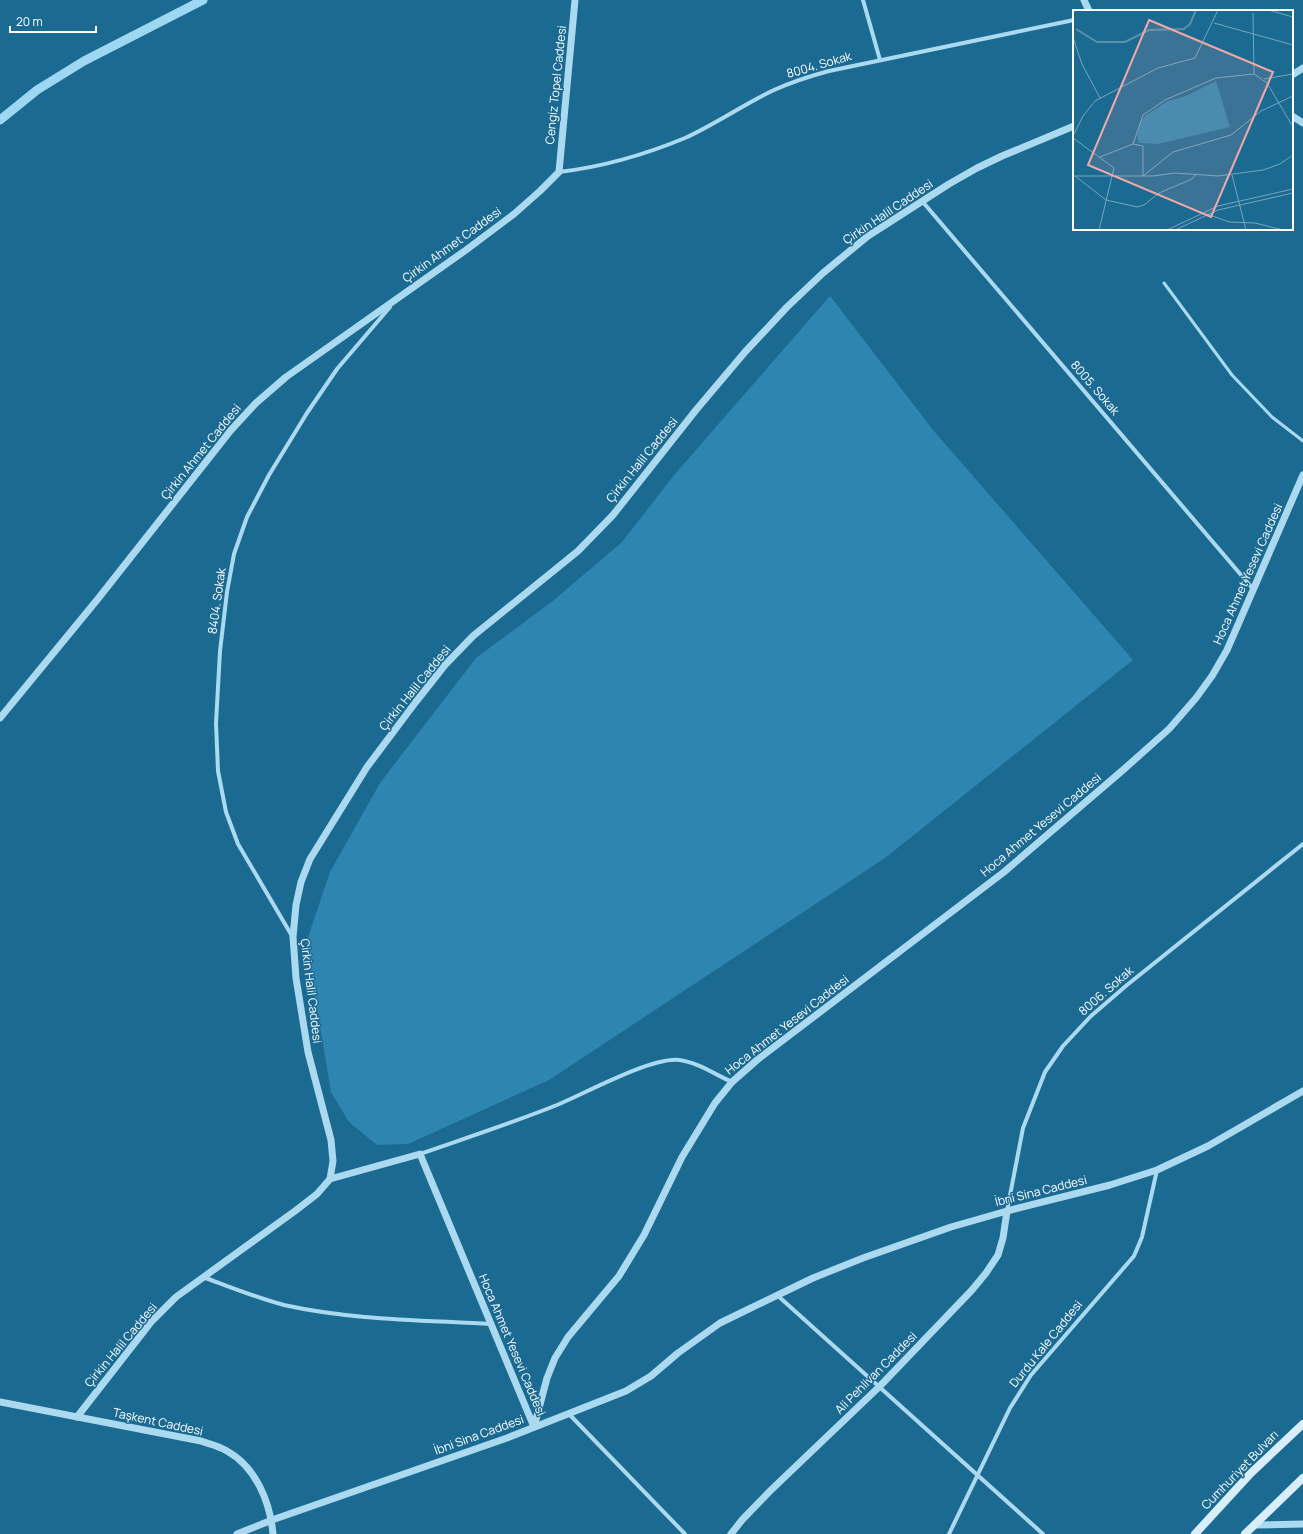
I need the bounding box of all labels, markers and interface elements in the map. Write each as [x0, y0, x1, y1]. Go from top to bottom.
scale bar [10, 8, 96, 34]
inset map [1073, 10, 1293, 230]
text: 20 m [16, 13, 43, 30]
street label: Cengiz Topel Caddesi [541, 25, 570, 145]
street label: 8004. Sokak [784, 47, 854, 82]
street label: Çirkin Halil Caddesi [839, 175, 936, 248]
street label: Çirkin Ahmet Caddesi [399, 203, 505, 286]
street label: 8005. Sokak [1067, 357, 1124, 419]
street label: Çirkin Ahmet Caddesi [157, 400, 245, 503]
street label: Çirkin Halil Caddesi [602, 413, 681, 506]
street label: Hoca Ahmet Yesevi Caddesi [1209, 501, 1286, 647]
street label: 8404. Sokak [203, 566, 230, 635]
street label: Çirkin Halil Caddesi [375, 641, 454, 734]
street label: Hoca Ahmet Yesevi Caddesi [977, 769, 1105, 880]
street label: Çirkin Halil Caddesi [297, 938, 326, 1044]
street label: 8006. Sokak [1075, 961, 1138, 1019]
street label: Hoca Ahmet Yesevi Caddesi [721, 971, 852, 1078]
street label: İbni Sina Caddesi [993, 1171, 1089, 1210]
street label: Hoca Ahmet Yesevi Caddesi [475, 1271, 550, 1418]
street label: Durdu Kale Caddesi [1005, 1297, 1086, 1391]
street label: Çirkin Halil Caddesi [80, 1299, 161, 1390]
street label: Ali Pehlivan Caddesi [831, 1328, 921, 1418]
street label: Taşkent Caddesi [111, 1404, 205, 1439]
street label: İbni Sina Caddesi [432, 1410, 526, 1459]
street label: Cumhuriyet Bulvarı [1197, 1426, 1282, 1513]

